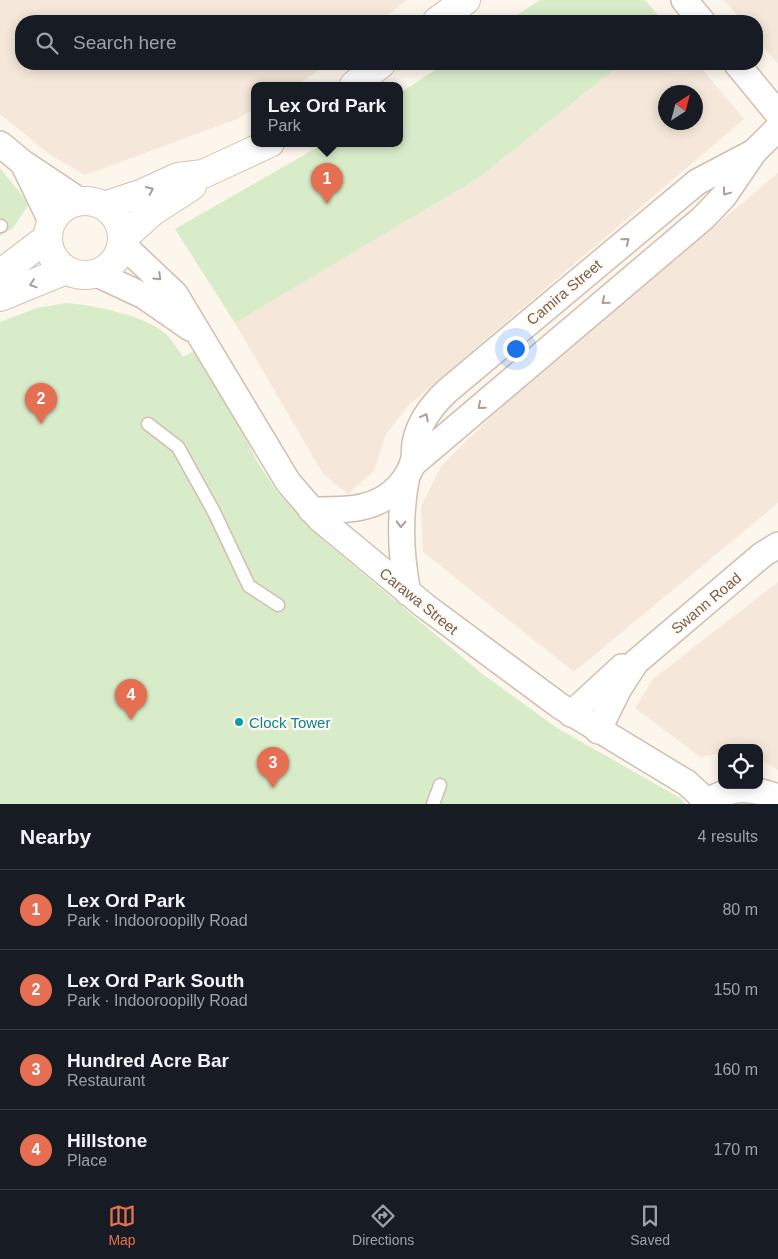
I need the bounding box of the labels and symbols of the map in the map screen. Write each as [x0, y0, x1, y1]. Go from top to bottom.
north arrow [658, 85, 703, 130]
pin: 1 [311, 163, 343, 204]
one-way arrow [145, 186, 154, 196]
one-way arrow [723, 186, 732, 196]
one-way arrow [620, 238, 629, 247]
street label: Camira Street [523, 255, 606, 328]
one-way arrow [152, 271, 161, 280]
one-way arrow [29, 278, 38, 288]
one-way arrow [602, 295, 611, 304]
your location [503, 336, 529, 362]
pin: 2 [25, 383, 57, 424]
one-way arrow [478, 400, 487, 409]
one-way arrow [419, 413, 429, 422]
one-way arrow [396, 520, 407, 528]
street label: Carawa Street [376, 564, 462, 638]
street label: Swann Road [668, 569, 744, 637]
pin: 4 [115, 679, 147, 720]
place label: Clock Tower [249, 714, 330, 731]
marker: Clock Tower [233, 716, 245, 728]
pin: 3 [257, 747, 289, 788]

